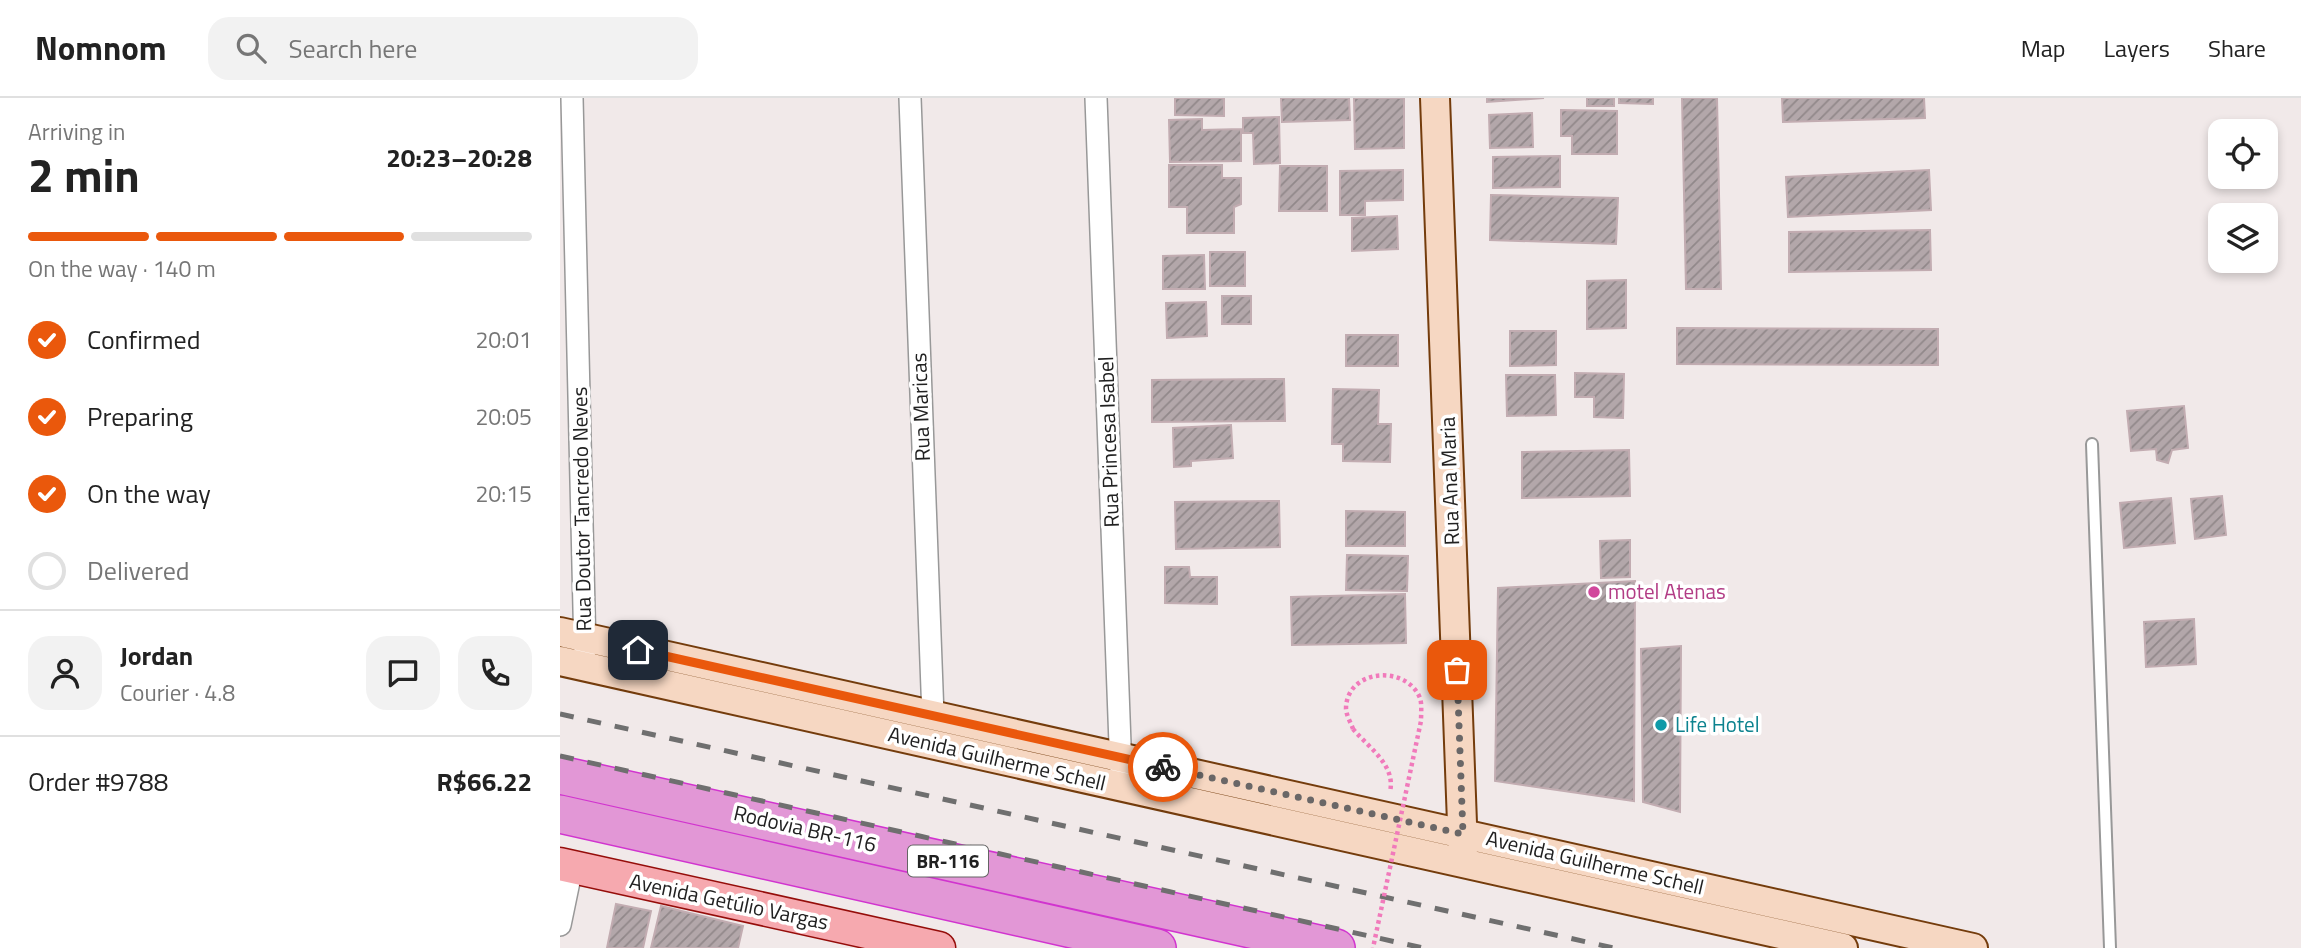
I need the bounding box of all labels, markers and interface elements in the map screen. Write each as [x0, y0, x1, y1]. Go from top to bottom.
search box [208, 17, 698, 80]
text: Nomnom [35, 23, 166, 73]
icon: search [232, 29, 270, 67]
text: Search here [288, 29, 417, 68]
text: Map [2021, 30, 2066, 66]
text: Layers [2104, 30, 2170, 66]
text: Share [2208, 30, 2266, 66]
text: Arriving in [28, 114, 125, 149]
map controls [2208, 119, 2278, 273]
button: locate [2208, 119, 2278, 189]
text: 20:23–20:28 [386, 138, 532, 177]
text: 2 min [28, 140, 140, 210]
button: layers [2208, 203, 2278, 273]
text: On the way · 140 m [28, 251, 216, 286]
text: Confirmed [87, 320, 201, 359]
icon: check [28, 321, 66, 359]
text: 20:01 [475, 322, 532, 357]
street label: Rua Maricas [902, 352, 938, 462]
street label: Rua Princesa Isabel [1089, 356, 1127, 528]
street label: Rua Doutor Tancredo Neves [563, 386, 599, 632]
text: Preparing [87, 397, 193, 436]
icon: check [28, 398, 66, 436]
text: 20:05 [475, 399, 532, 434]
street label: Rua Ana Maria [1431, 416, 1467, 546]
text: On the way [87, 474, 211, 513]
icon: check [28, 475, 66, 513]
text: 20:15 [475, 476, 532, 511]
text: Delivered [87, 551, 190, 590]
place label: motel Atenas [1608, 575, 1726, 607]
marker: motel Atenas [1586, 584, 1602, 600]
pin [608, 620, 668, 680]
icon: home [619, 631, 657, 669]
button: person [28, 636, 102, 710]
text: Jordan [120, 636, 193, 675]
button: chat [366, 636, 440, 710]
button: phone [458, 636, 532, 710]
pin [1427, 640, 1487, 700]
icon: bag [1438, 651, 1476, 689]
text: Courier · 4.8 [120, 675, 235, 710]
place label: Life Hotel [1675, 708, 1760, 740]
street label: Avenida Guilherme Schell [885, 717, 1109, 799]
marker: Life Hotel [1653, 717, 1669, 733]
courier [1128, 732, 1198, 802]
icon: bike [1144, 748, 1182, 786]
text: Order #9788 [28, 762, 168, 801]
text: R$66.22 [436, 762, 532, 801]
street label: Rodovia BR-116 [731, 796, 880, 860]
street label: Avenida Guilherme Schell [1483, 821, 1707, 903]
road number: BR-116 [908, 846, 988, 876]
street label: Avenida Getúlio Vargas [627, 864, 831, 938]

